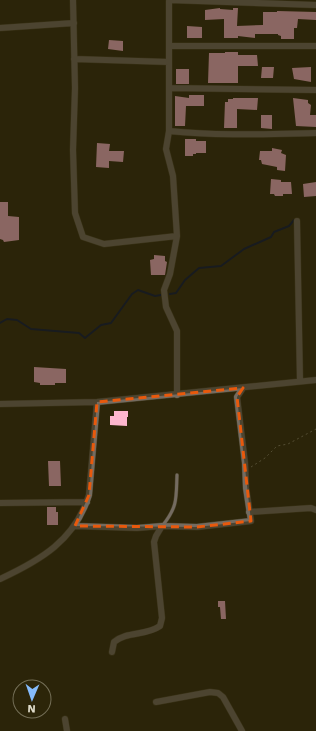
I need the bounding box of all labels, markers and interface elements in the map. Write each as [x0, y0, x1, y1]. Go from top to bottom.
north arrow [12, 679, 52, 719]
text: N [27, 702, 36, 715]

